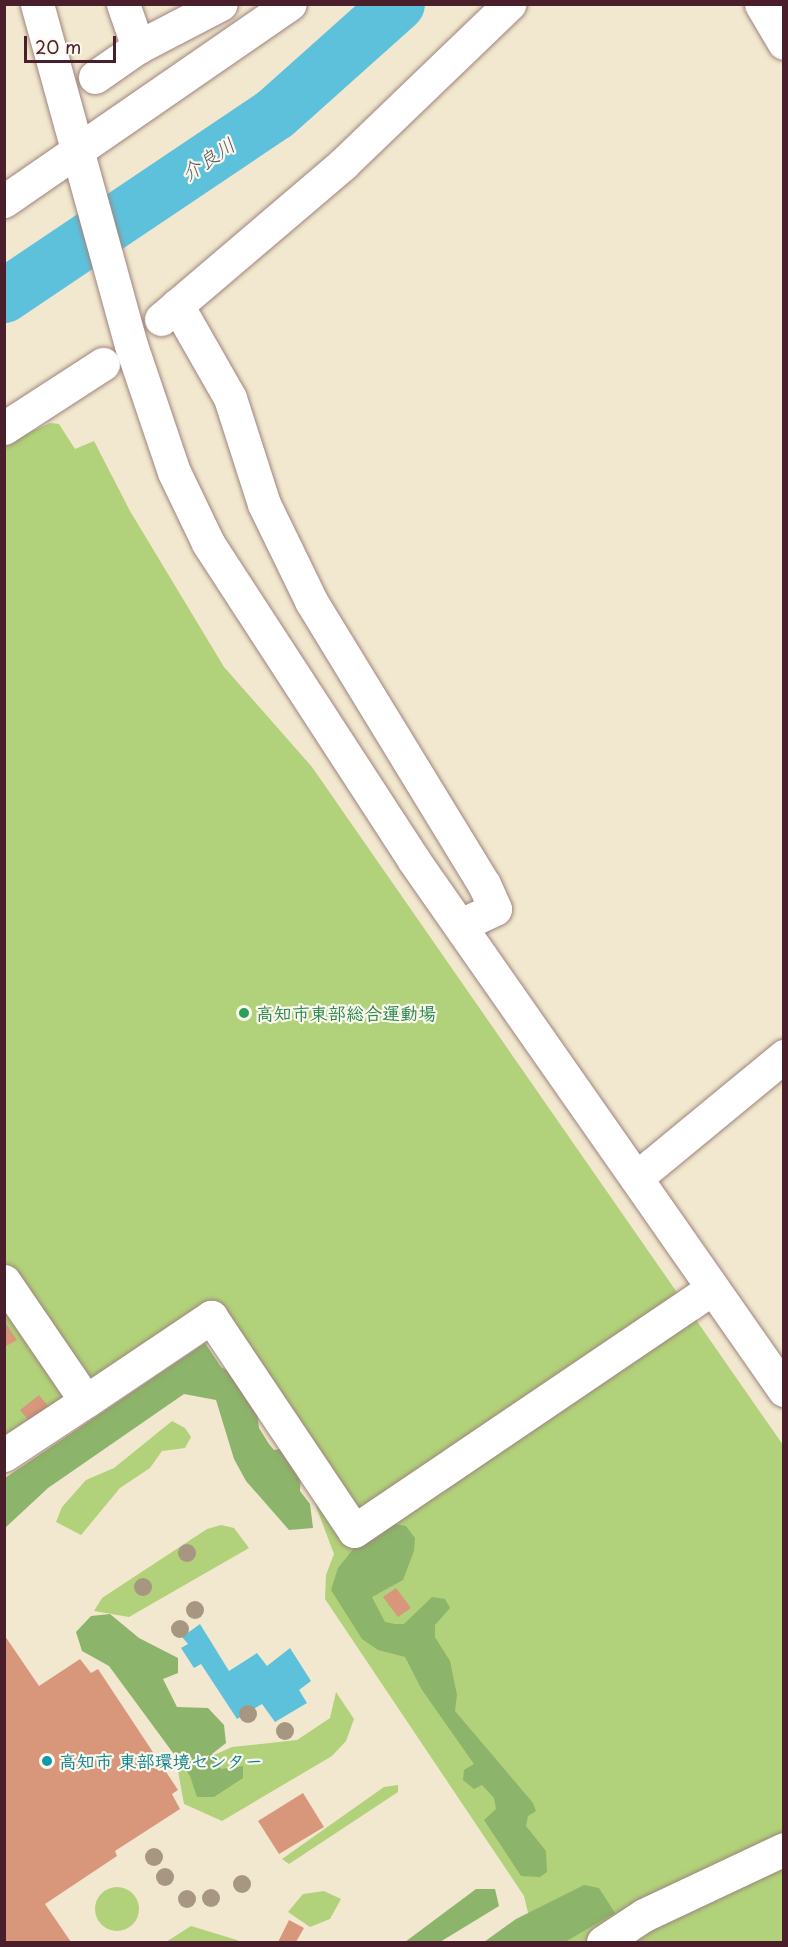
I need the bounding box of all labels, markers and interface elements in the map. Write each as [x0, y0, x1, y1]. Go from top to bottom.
scale bar [27, 24, 118, 62]
text: 20 m [35, 33, 81, 60]
water label: 介良川 [176, 132, 240, 186]
place label: 高知市東部総合運動場 [256, 1002, 436, 1024]
marker: 高知市東部総合運動場 [237, 1006, 251, 1020]
place label: 高知市 東部環境センター [59, 1750, 263, 1772]
marker: 高知市 東部環境センター [40, 1754, 54, 1768]

